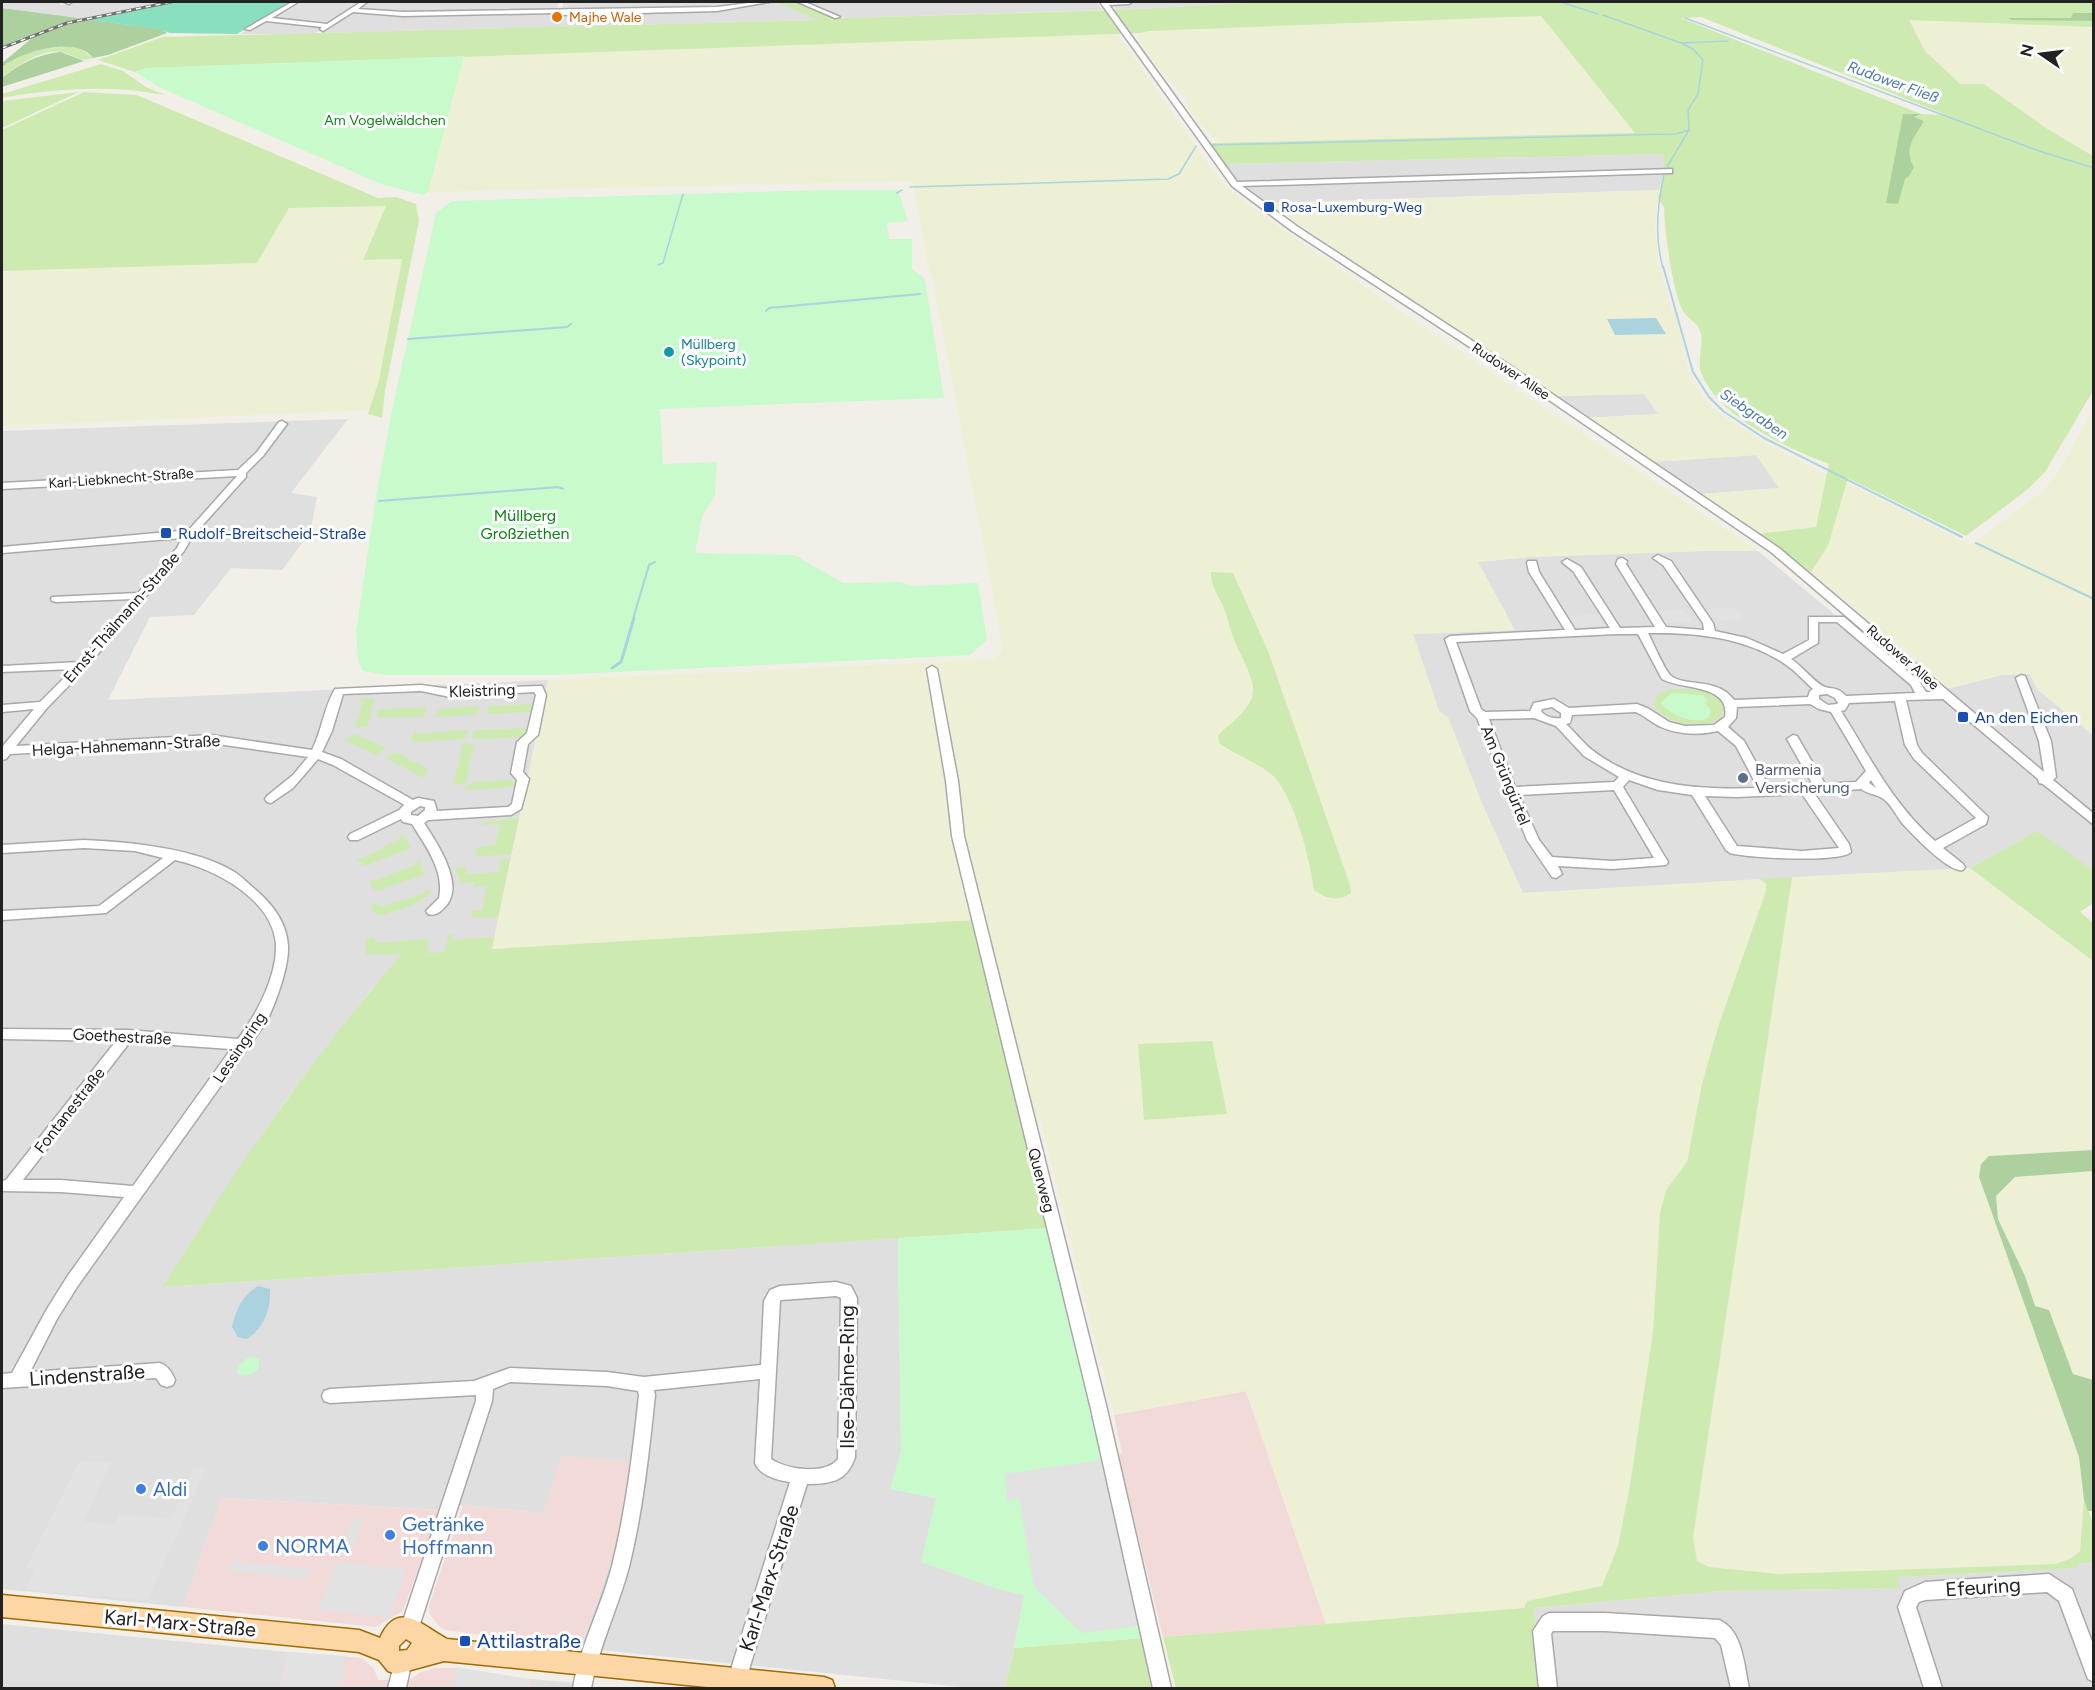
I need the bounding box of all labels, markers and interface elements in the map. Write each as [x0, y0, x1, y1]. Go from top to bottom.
place label: Majhe Wale [569, 9, 642, 26]
marker: Majhe Wale [550, 10, 564, 24]
north arrow [2011, 24, 2071, 84]
text: N [2016, 42, 2038, 59]
water label: Rudower Fließ [1845, 57, 1941, 107]
park label: Am Vogelwäldchen [324, 112, 446, 129]
place label: Rosa-Luxemburg-Weg [1281, 199, 1422, 216]
marker: Rosa-Luxemburg-Weg [1262, 200, 1276, 214]
place label: Müllberg (Skypoint) [681, 336, 746, 369]
street label: Rudower Allee [1469, 339, 1553, 404]
marker: Müllberg (Skypoint) [662, 345, 676, 359]
water label: Siebgraben [1717, 385, 1791, 443]
street label: Karl-Liebknecht-Straße [48, 465, 195, 492]
park label: Müllberg Großziethen [481, 506, 569, 543]
place label: Rudolf-Breitscheid-Straße [178, 524, 366, 543]
marker: Rudolf-Breitscheid-Straße [159, 526, 173, 540]
street label: Ernst-Thälmann-Straße [59, 548, 183, 687]
street label: Rudower Allee [1863, 621, 1943, 694]
street label: Kleistring [448, 680, 516, 701]
place label: An den Eichen [1975, 708, 2078, 727]
marker: An den Eichen [1956, 710, 1970, 724]
street label: Am Grüngürtel [1477, 723, 1534, 828]
street label: Helga-Hahnemann-Straße [31, 731, 221, 760]
place label: Barmenia Versicherung [1755, 760, 1850, 797]
marker: Barmenia Versicherung [1736, 771, 1750, 785]
street label: Lessingring [209, 1008, 270, 1086]
street label: Goethestraße [72, 1024, 172, 1049]
street label: Fontanestraße [30, 1063, 109, 1157]
street label: Querweg [1024, 1146, 1059, 1214]
street label: Ilse-Dähne-Ring [835, 1305, 859, 1449]
street label: Lindenstraße [28, 1359, 146, 1391]
place label: Aldi [153, 1477, 187, 1501]
marker: Aldi [134, 1482, 148, 1496]
street label: Karl-Marx-Straße [734, 1502, 804, 1654]
place label: Getränke Hoffmann [402, 1512, 493, 1559]
marker: Getränke Hoffmann [383, 1528, 397, 1542]
place label: NORMA [275, 1534, 349, 1558]
marker: NORMA [256, 1539, 270, 1553]
street label: Efeuring [1944, 1572, 2022, 1602]
street label: Karl-Marx-Straße [103, 1604, 257, 1642]
place label: Attilastraße [477, 1629, 581, 1653]
marker: Attilastraße [458, 1634, 472, 1648]

